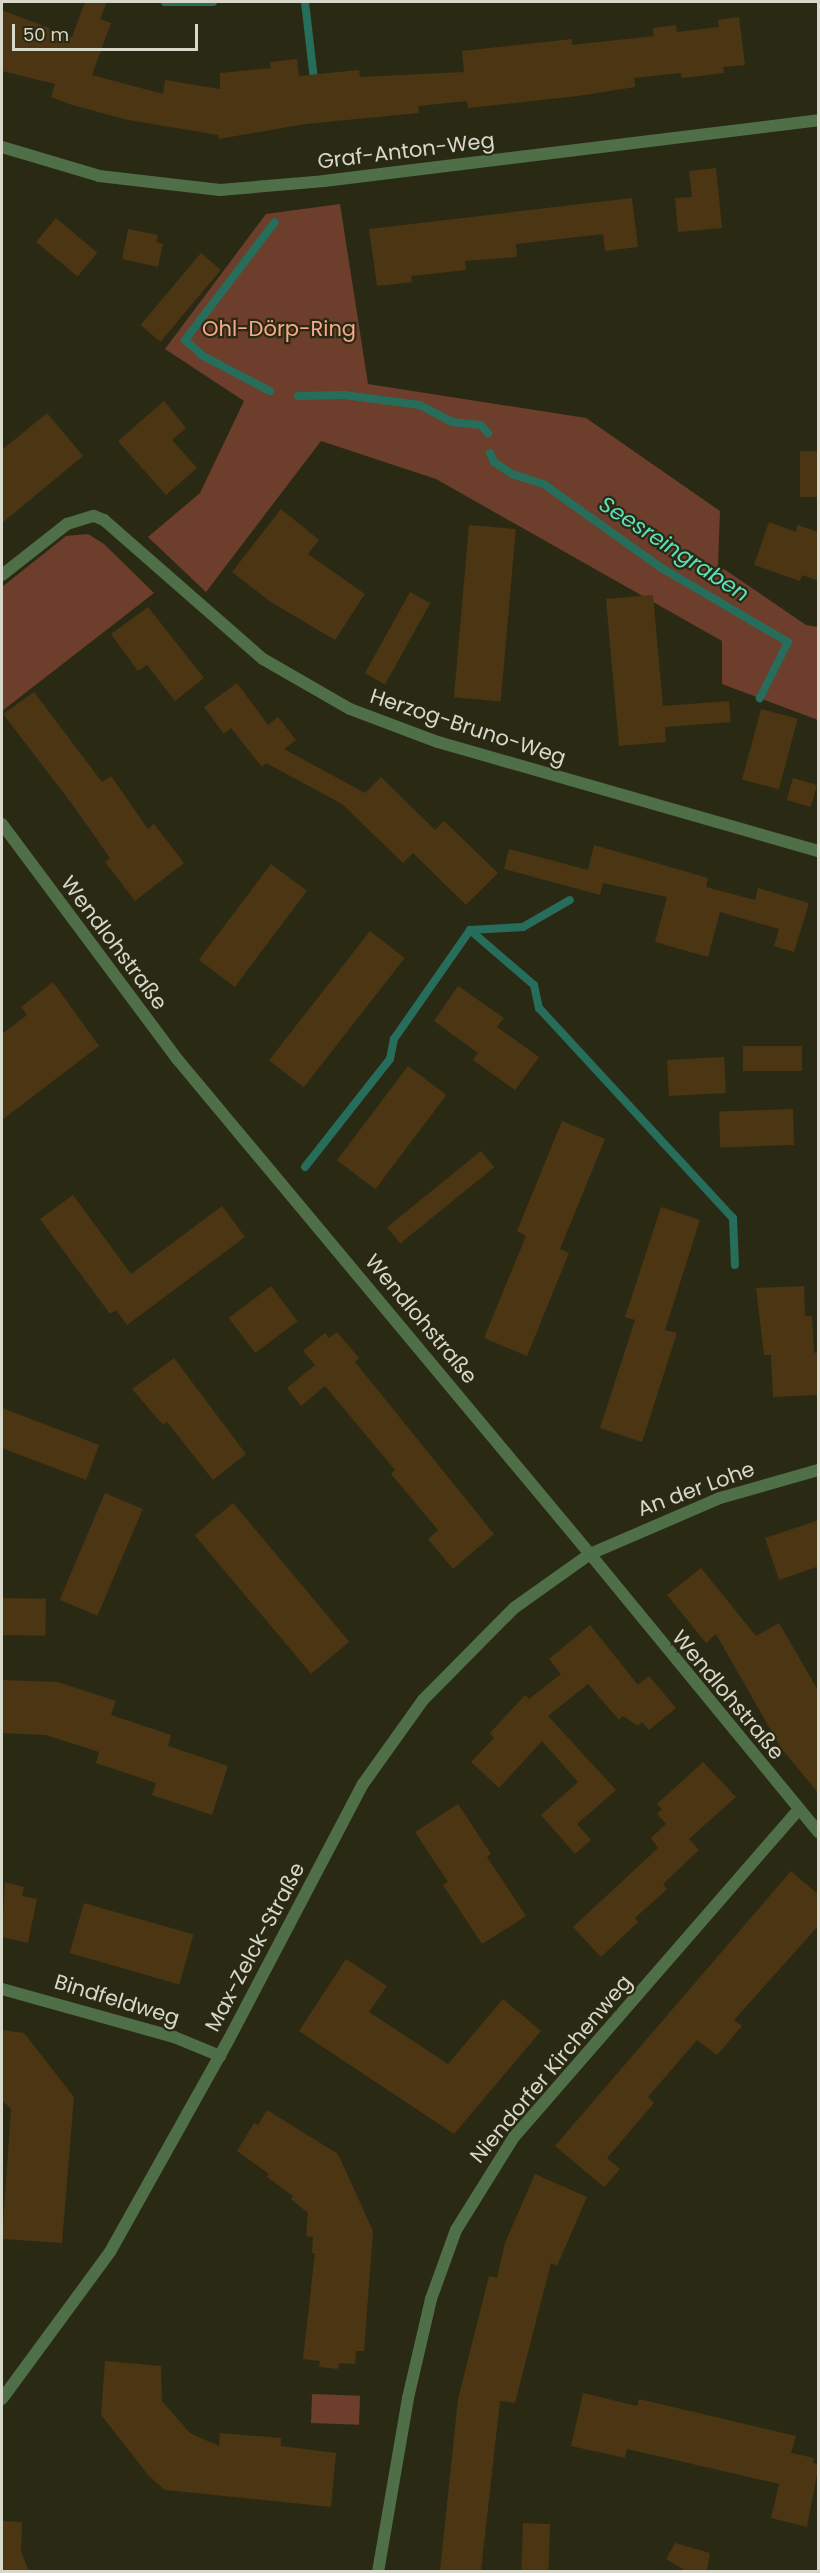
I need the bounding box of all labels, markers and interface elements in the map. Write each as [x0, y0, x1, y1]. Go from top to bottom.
scale bar [15, 12, 201, 50]
text: 50 m [23, 22, 69, 47]
street label: Graf-Anton-Weg [316, 128, 496, 174]
park label: Ohl-Dörp-Ring [202, 316, 356, 342]
water label: Seesreingraben [594, 491, 754, 607]
street label: Herzog-Bruno-Weg [367, 683, 569, 771]
street label: Wendlohstraße [55, 871, 173, 1015]
street label: Wendlohstraße [360, 1249, 482, 1389]
street label: An der Lohe [634, 1456, 758, 1522]
street label: Wendlohstraße [667, 1625, 789, 1765]
street label: Max-Zelck-Straße [200, 1858, 310, 2036]
street label: Bindfeldweg [51, 1969, 183, 2031]
street label: Niendorfer Kirchenweg [465, 1970, 637, 2168]

